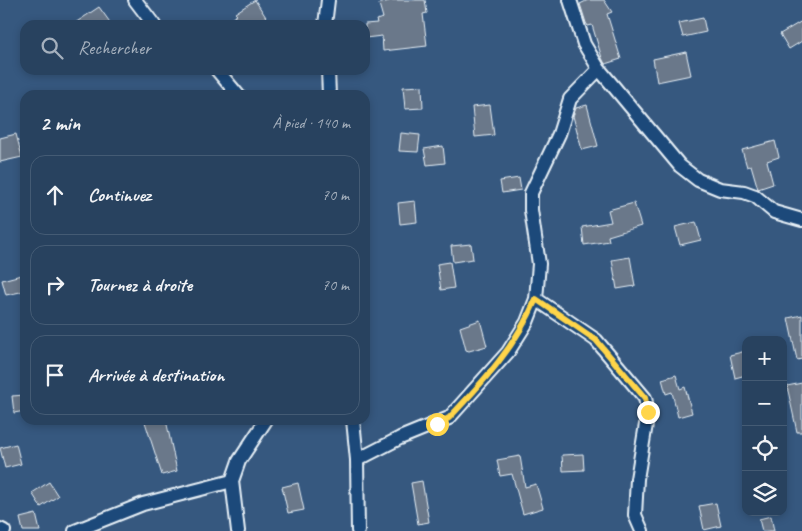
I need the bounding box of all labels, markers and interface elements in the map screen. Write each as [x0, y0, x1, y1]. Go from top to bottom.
search box [20, 20, 370, 75]
icon: search [38, 34, 66, 62]
text: Rechercher [78, 36, 151, 60]
text: 2 min [40, 110, 80, 136]
text: À pied · 140 m [272, 113, 350, 133]
icon: ahead [41, 181, 69, 209]
text: Continuez [88, 183, 151, 207]
text: 70 m [322, 185, 349, 205]
icon: right [41, 271, 69, 299]
text: Tournez à droite [88, 273, 192, 297]
text: 70 m [322, 275, 349, 295]
map controls [742, 336, 787, 516]
button: + [742, 336, 787, 381]
icon: arrive [41, 361, 69, 389]
text: Arrivée à destination [88, 363, 224, 387]
button: − [742, 381, 787, 426]
route end [637, 401, 660, 424]
route start [426, 413, 449, 436]
button: locate [742, 426, 787, 471]
button: layers [742, 471, 787, 516]

